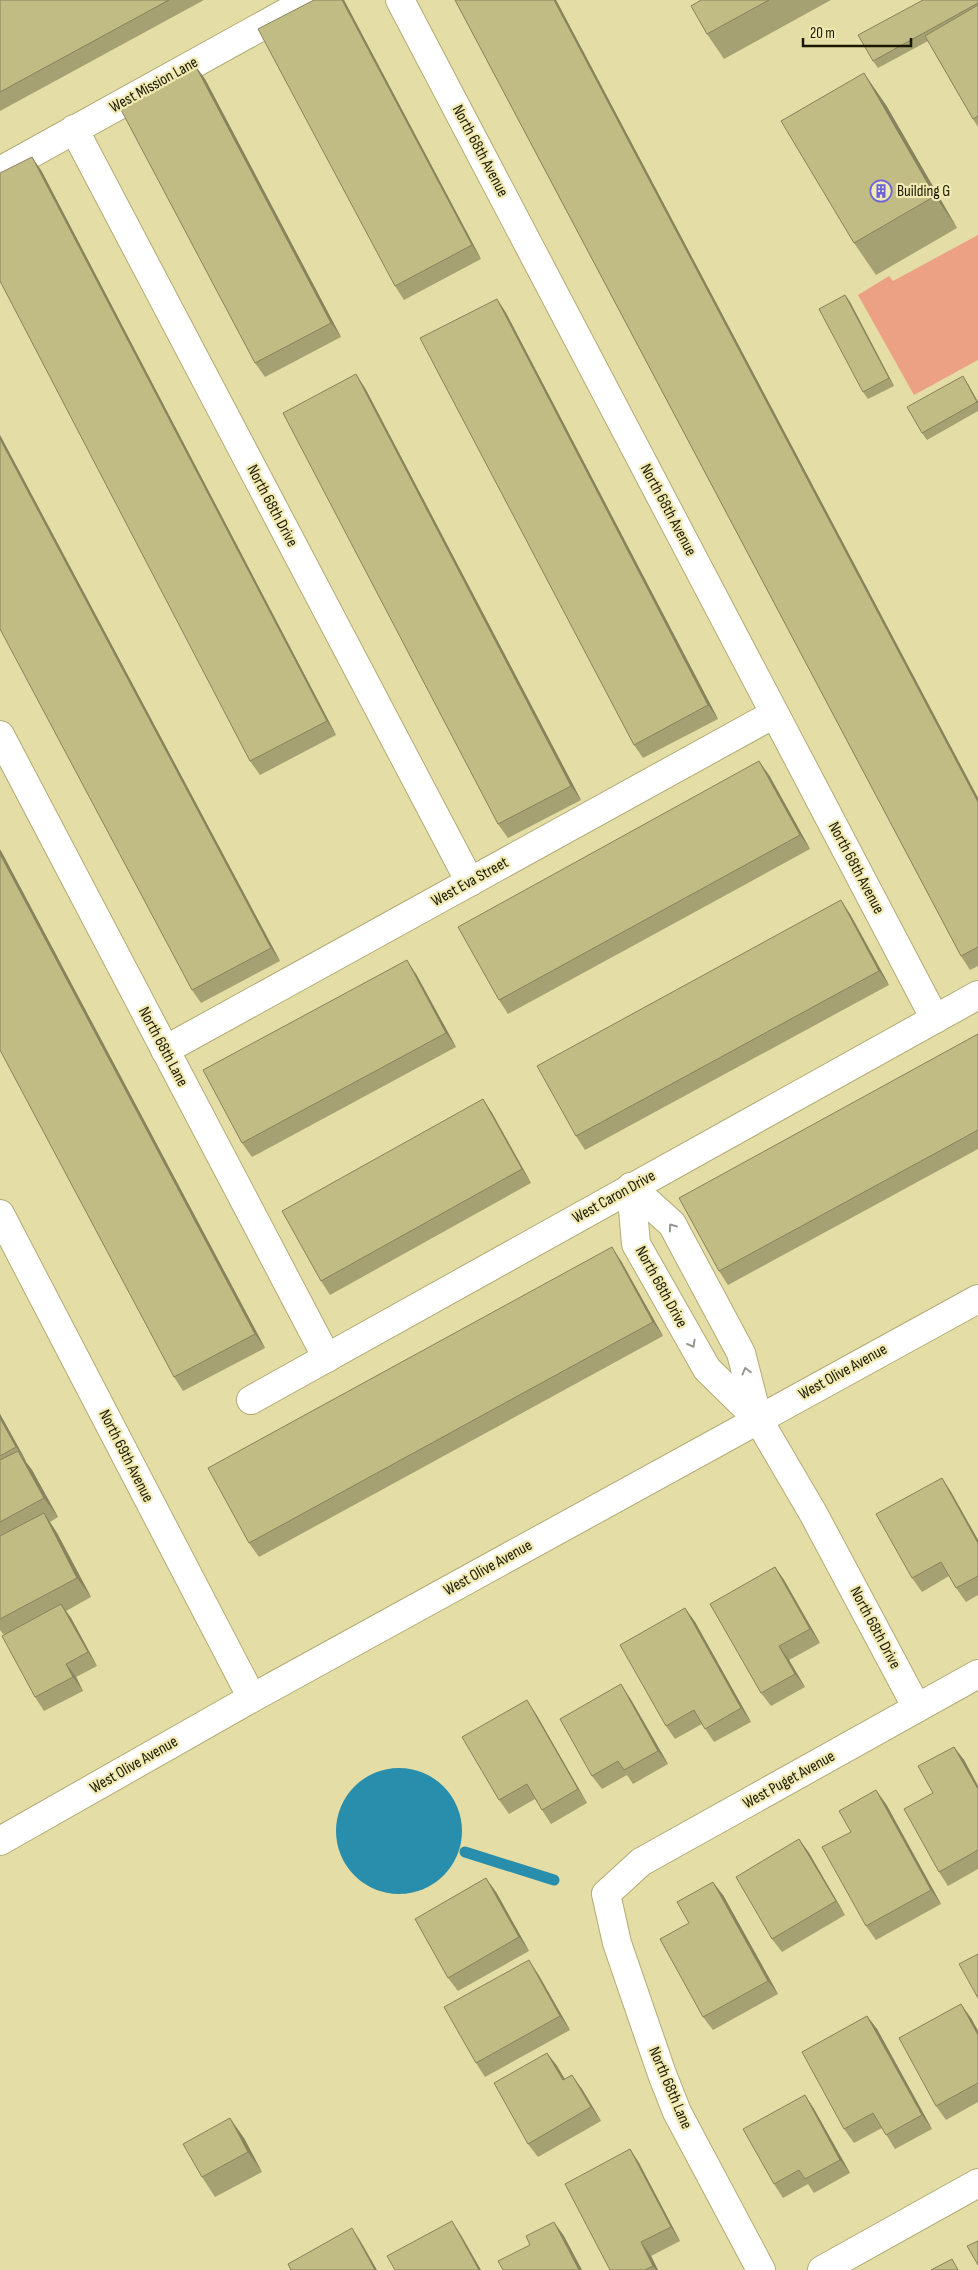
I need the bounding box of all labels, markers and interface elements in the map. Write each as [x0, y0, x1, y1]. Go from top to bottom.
scale bar [803, 15, 910, 47]
text: 20 m [810, 24, 835, 43]
street label: West Mission Lane [107, 53, 201, 117]
street label: North 68th Avenue [448, 102, 512, 200]
building icon: Building G [869, 179, 893, 203]
place label: Building G [897, 182, 950, 201]
street label: North 68th Avenue [636, 461, 700, 559]
street label: North 68th Drive [242, 462, 302, 550]
street label: North 68th Avenue [824, 819, 888, 917]
street label: West Eva Street [428, 853, 512, 911]
street label: North 68th Lane [134, 1004, 192, 1090]
street label: West Caron Drive [569, 1166, 659, 1228]
one-way arrow [669, 1223, 678, 1233]
street label: North 68th Drive [631, 1243, 691, 1331]
one-way arrow [686, 1338, 696, 1347]
street label: West Olive Avenue [795, 1340, 891, 1404]
one-way arrow [741, 1368, 751, 1376]
street label: North 69th Avenue [95, 1407, 157, 1505]
street label: West Olive Avenue [440, 1536, 536, 1600]
street label: North 68th Drive [845, 1584, 905, 1672]
street label: West Olive Avenue [87, 1732, 181, 1798]
street label: West Puget Avenue [740, 1747, 838, 1813]
street label: North 68th Lane [644, 2044, 696, 2132]

